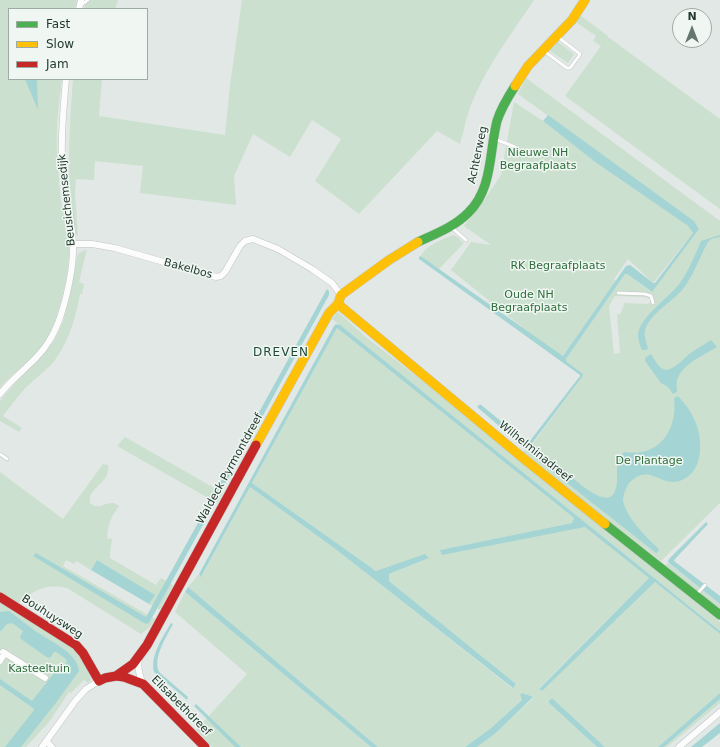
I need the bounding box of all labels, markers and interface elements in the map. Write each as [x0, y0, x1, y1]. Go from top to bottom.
legend [8, 8, 148, 80]
north arrow [672, 8, 712, 48]
text: N [687, 10, 697, 23]
text: Fast [46, 17, 70, 31]
text: Slow [46, 37, 74, 51]
text: Jam [46, 57, 69, 71]
street label: Achterweg [465, 125, 491, 185]
park label: Nieuwe NH Begraafplaats [500, 146, 576, 172]
street label: Beusichemsedijk [56, 153, 78, 247]
street label: Bakelbos [162, 256, 214, 282]
park label: RK Begraafplaats [510, 259, 606, 273]
park label: Oude NH Begraafplaats [491, 288, 567, 314]
district label: DREVEN [253, 346, 309, 360]
street label: Waldeck Pyrmontdreef [194, 411, 266, 527]
street label: Wilhelminadreef [496, 419, 574, 485]
park label: De Plantage [616, 454, 682, 468]
street label: Bouhuysweg [19, 592, 85, 642]
park label: Kasteeltuin [8, 662, 70, 676]
street label: Elisabethdreef [148, 673, 214, 739]

